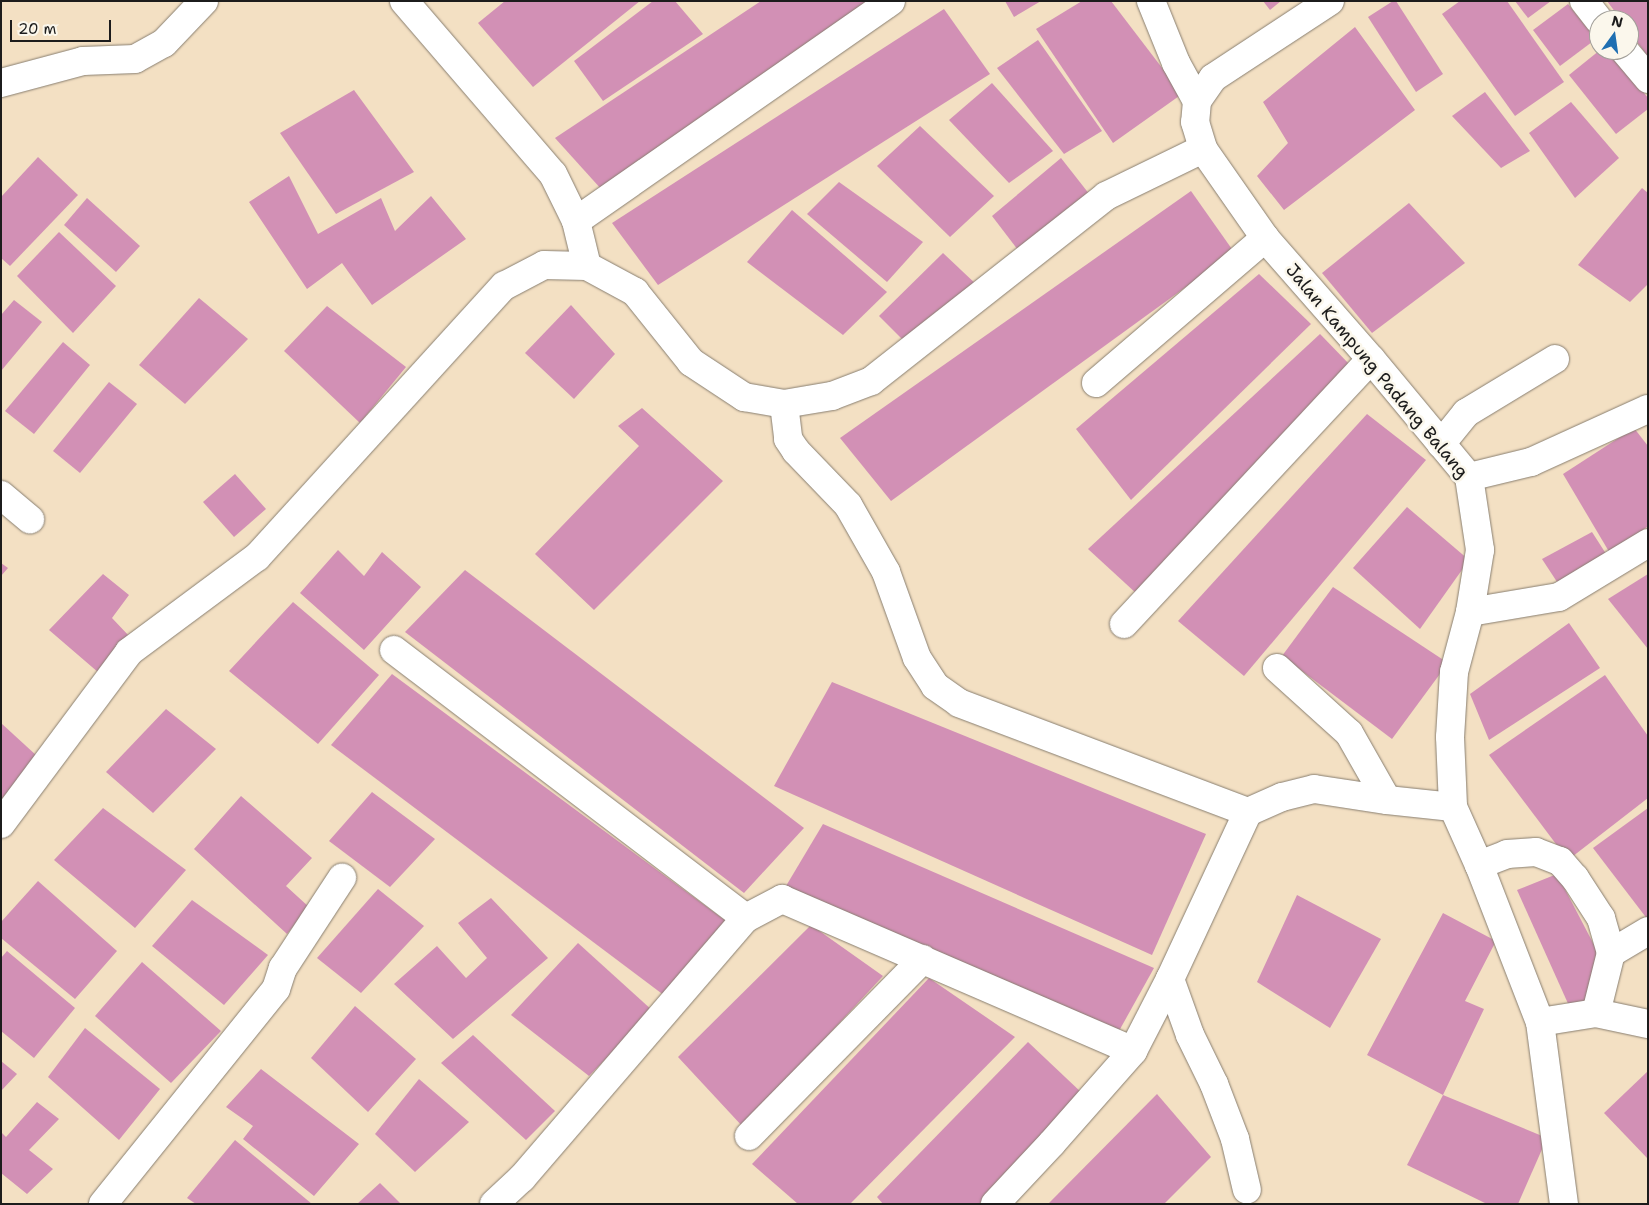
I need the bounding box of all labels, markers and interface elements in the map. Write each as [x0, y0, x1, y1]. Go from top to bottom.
scale bar [12, 10, 114, 42]
north arrow [1589, 10, 1639, 60]
text: N [1610, 11, 1625, 31]
text: 20 m [18, 19, 57, 39]
street label: Jalan Kampung Padang Balang [1281, 259, 1473, 483]

